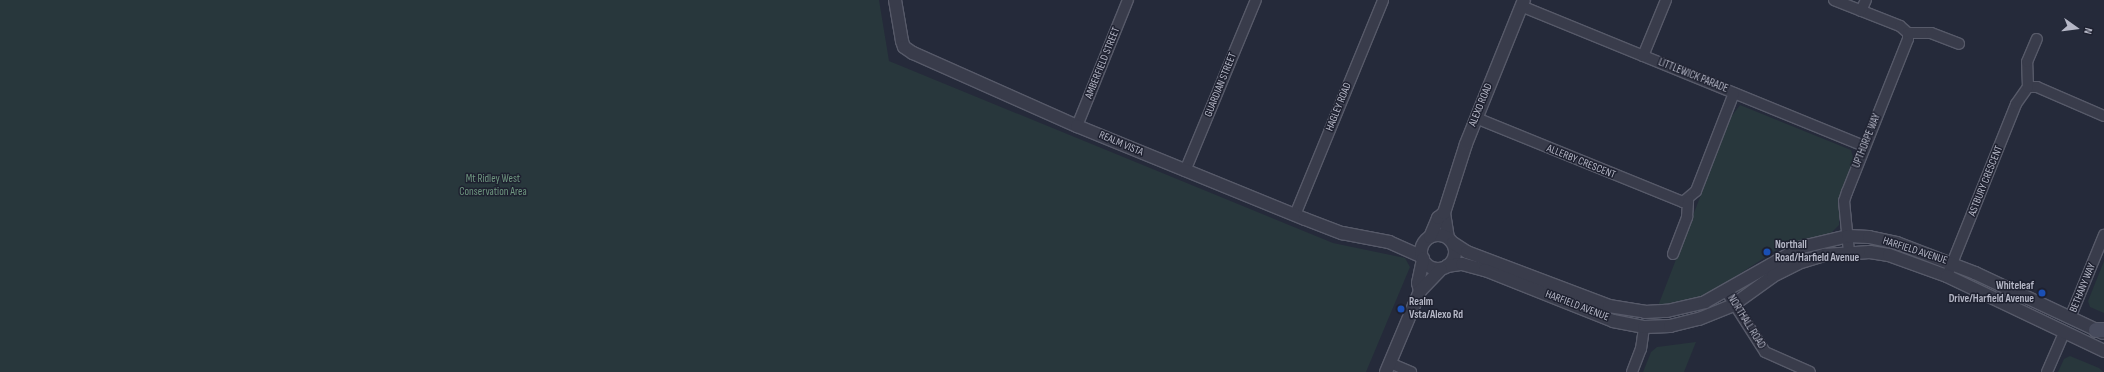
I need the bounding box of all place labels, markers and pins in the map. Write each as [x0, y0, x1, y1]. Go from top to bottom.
place label: Northall Road/Harfield Avenue [1775, 239, 1859, 265]
marker: Northall Road/Harfield Avenue [1762, 247, 1772, 257]
place label: Whiteleaf Drive/Harfield Avenue [1949, 280, 2034, 306]
marker: Whiteleaf Drive/Harfield Avenue [2037, 288, 2047, 298]
place label: Realm Vsta/Alexo Rd [1409, 296, 1463, 322]
marker: Realm Vsta/Alexo Rd [1396, 304, 1406, 314]

